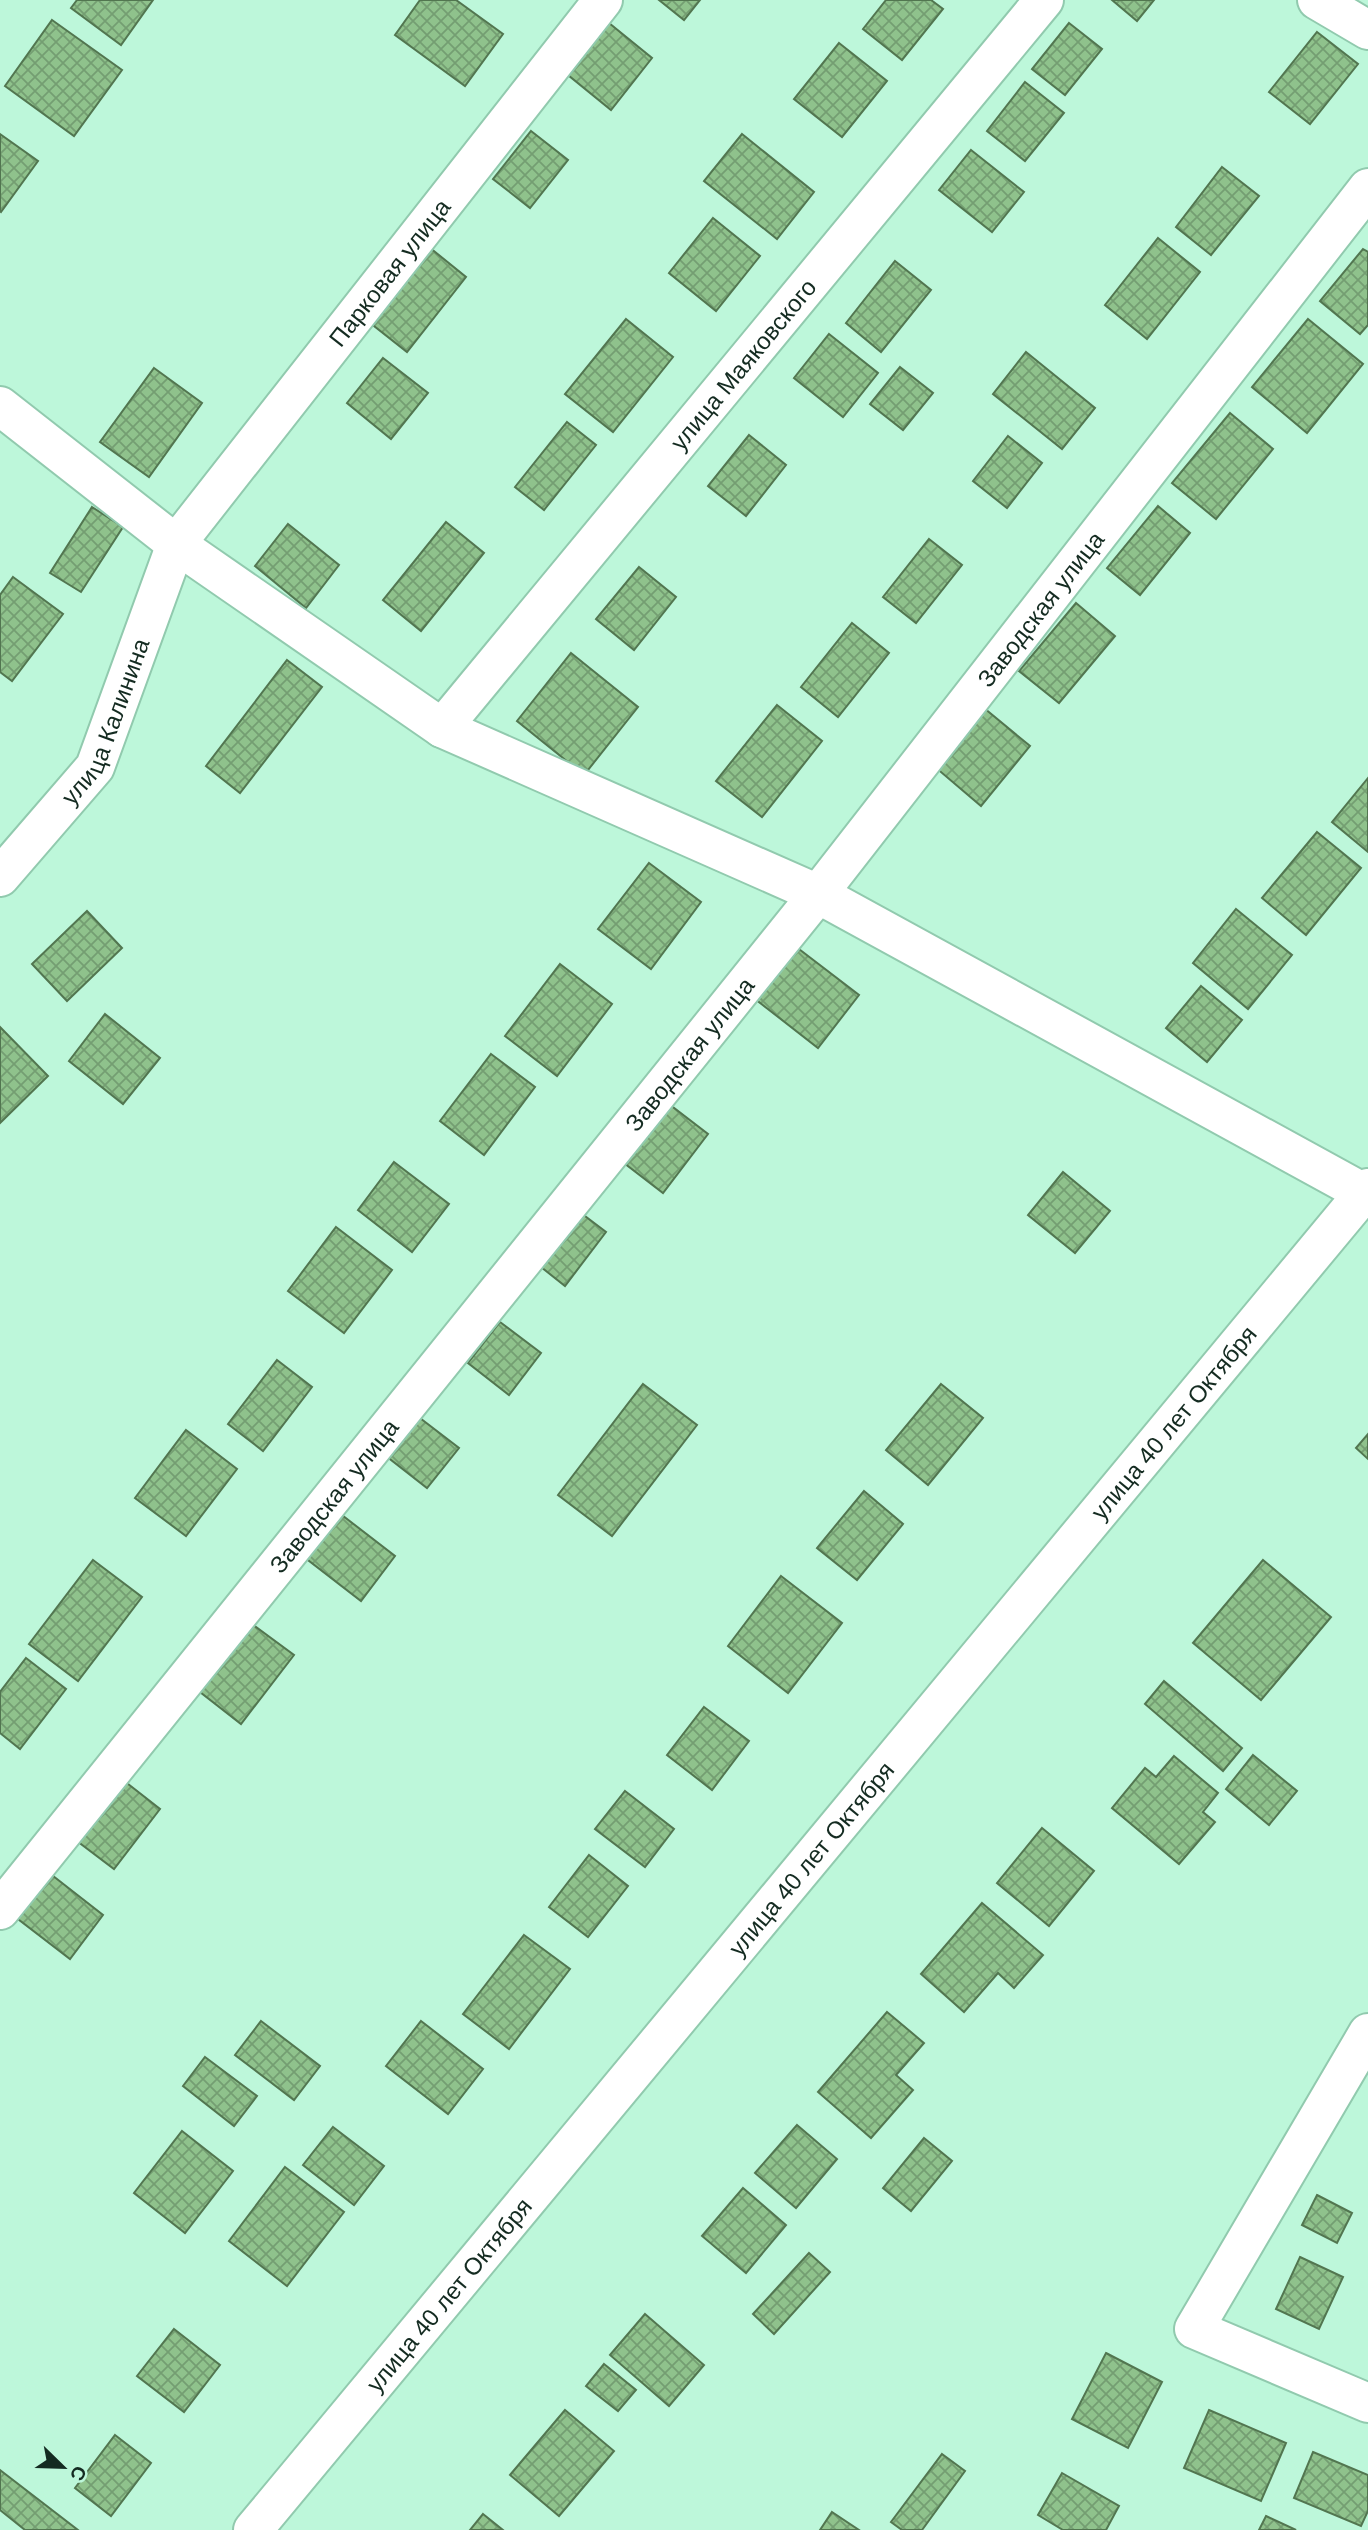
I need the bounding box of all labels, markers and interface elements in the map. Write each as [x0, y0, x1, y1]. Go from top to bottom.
street label: Парковая улица [323, 193, 456, 351]
street label: улица Маяковского [664, 273, 821, 455]
street label: Заводская улица [971, 525, 1109, 692]
street label: улица Калинина [56, 634, 154, 810]
street label: Заводская улица [619, 971, 759, 1136]
street label: улица 40 лет Октября [1085, 1320, 1261, 1525]
street label: Заводская улица [264, 1413, 404, 1578]
street label: улица 40 лет Октября [723, 1756, 899, 1961]
street label: улица 40 лет Октября [360, 2192, 537, 2397]
north arrow [28, 2432, 98, 2502]
text: С [66, 2463, 91, 2484]

